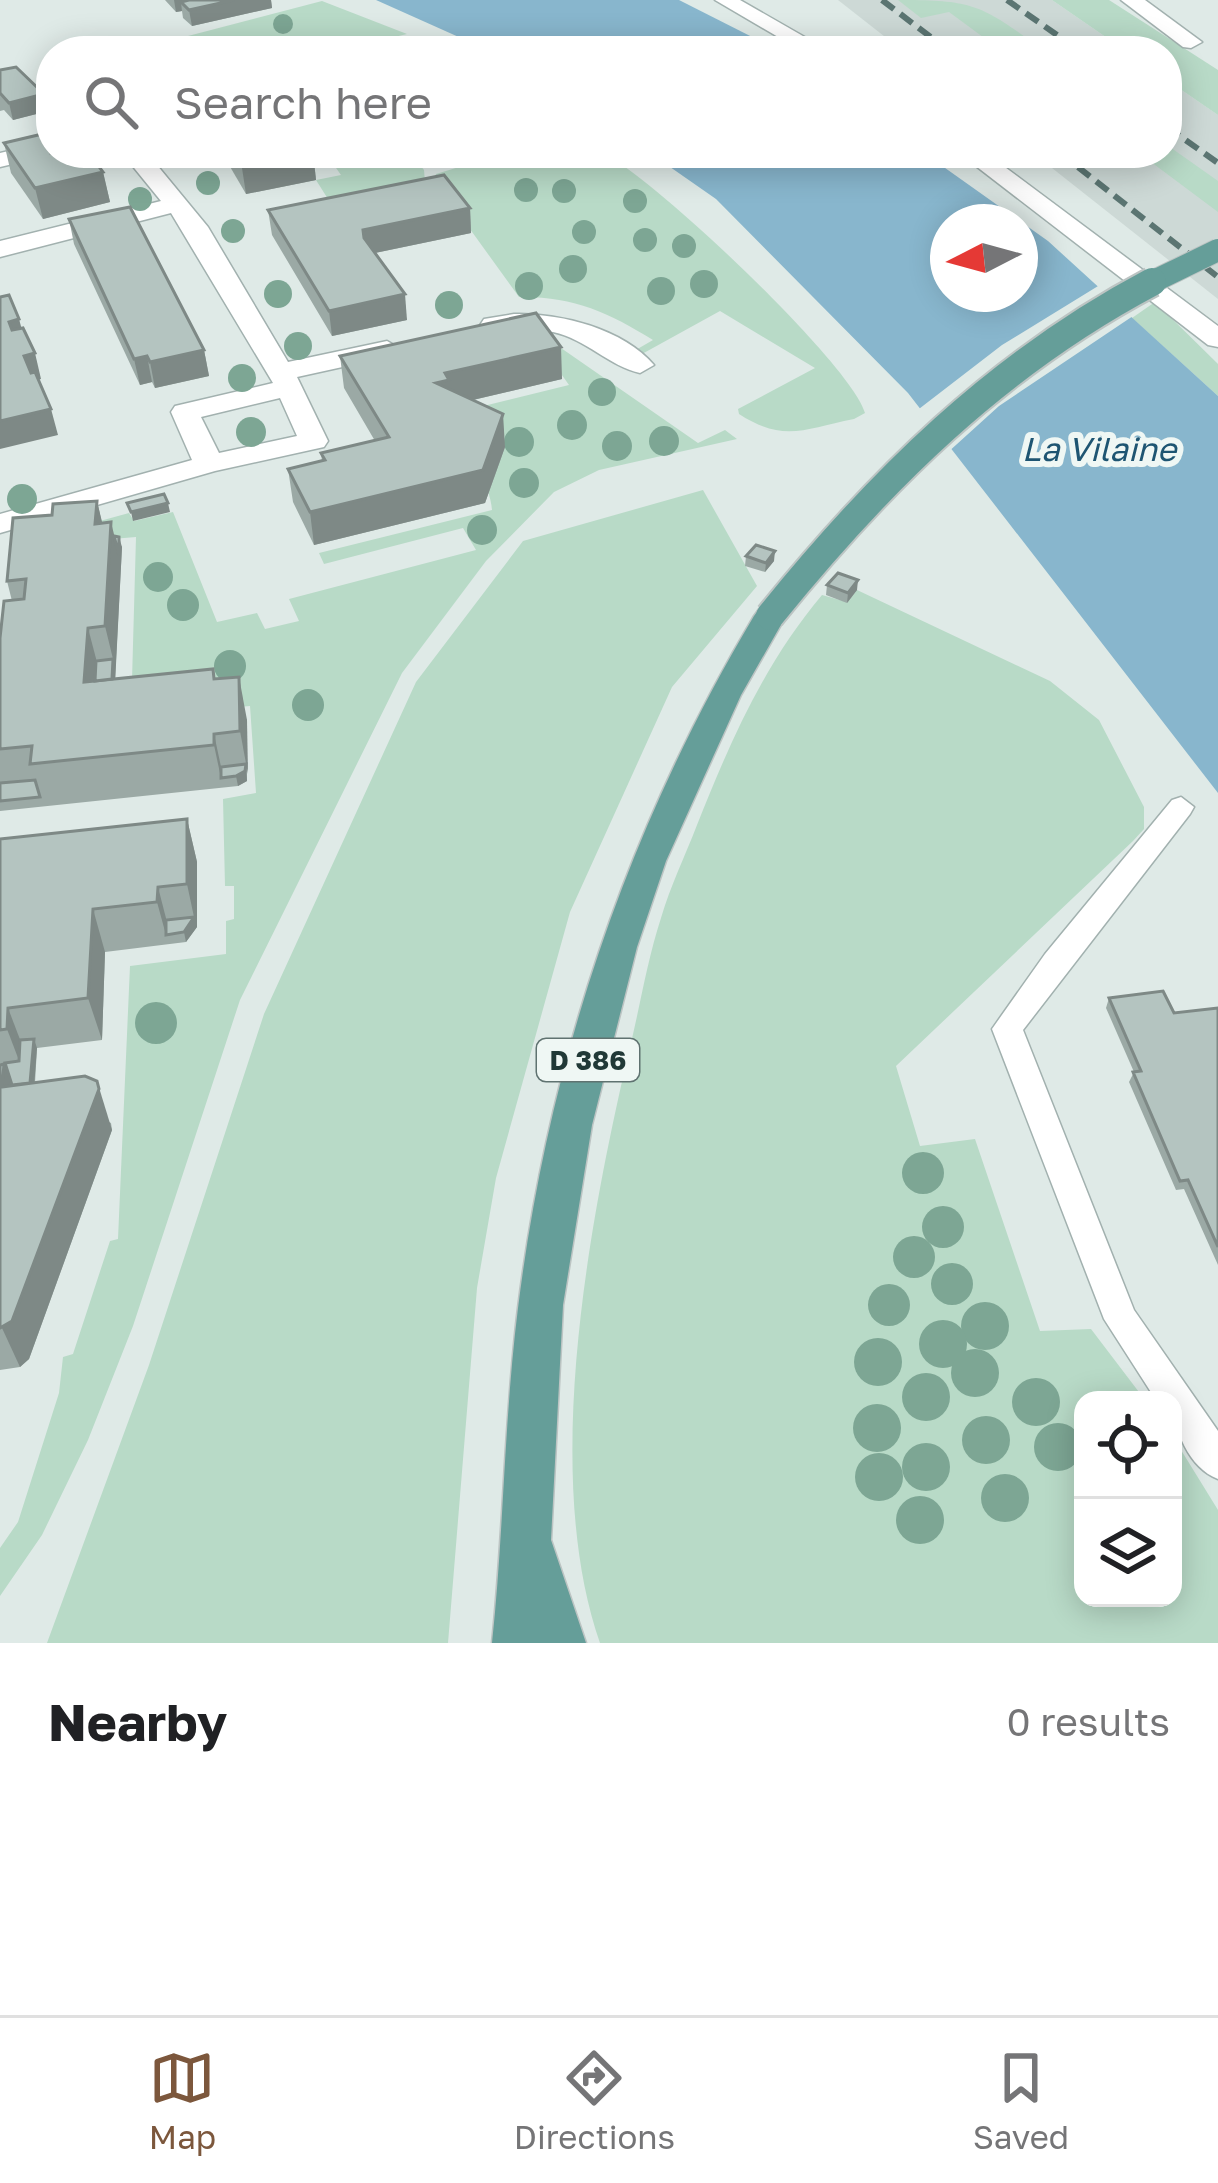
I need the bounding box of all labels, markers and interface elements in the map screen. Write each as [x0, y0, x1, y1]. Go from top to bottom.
search box [36, 36, 1182, 168]
icon: search [78, 69, 144, 135]
text: Search here [174, 75, 432, 129]
north arrow [930, 204, 1038, 312]
water label: La Vilaine [1022, 429, 1179, 468]
road number: D 386 [537, 1039, 639, 1081]
map controls [1074, 1391, 1182, 1607]
button: locate [1074, 1391, 1182, 1499]
button: layers [1074, 1499, 1182, 1607]
text: Nearby [48, 1691, 227, 1752]
text: 0 results [1006, 1698, 1170, 1745]
tab: Map [149, 2045, 216, 2156]
tab: Directions [514, 2045, 675, 2156]
tab: Saved [973, 2045, 1069, 2156]

